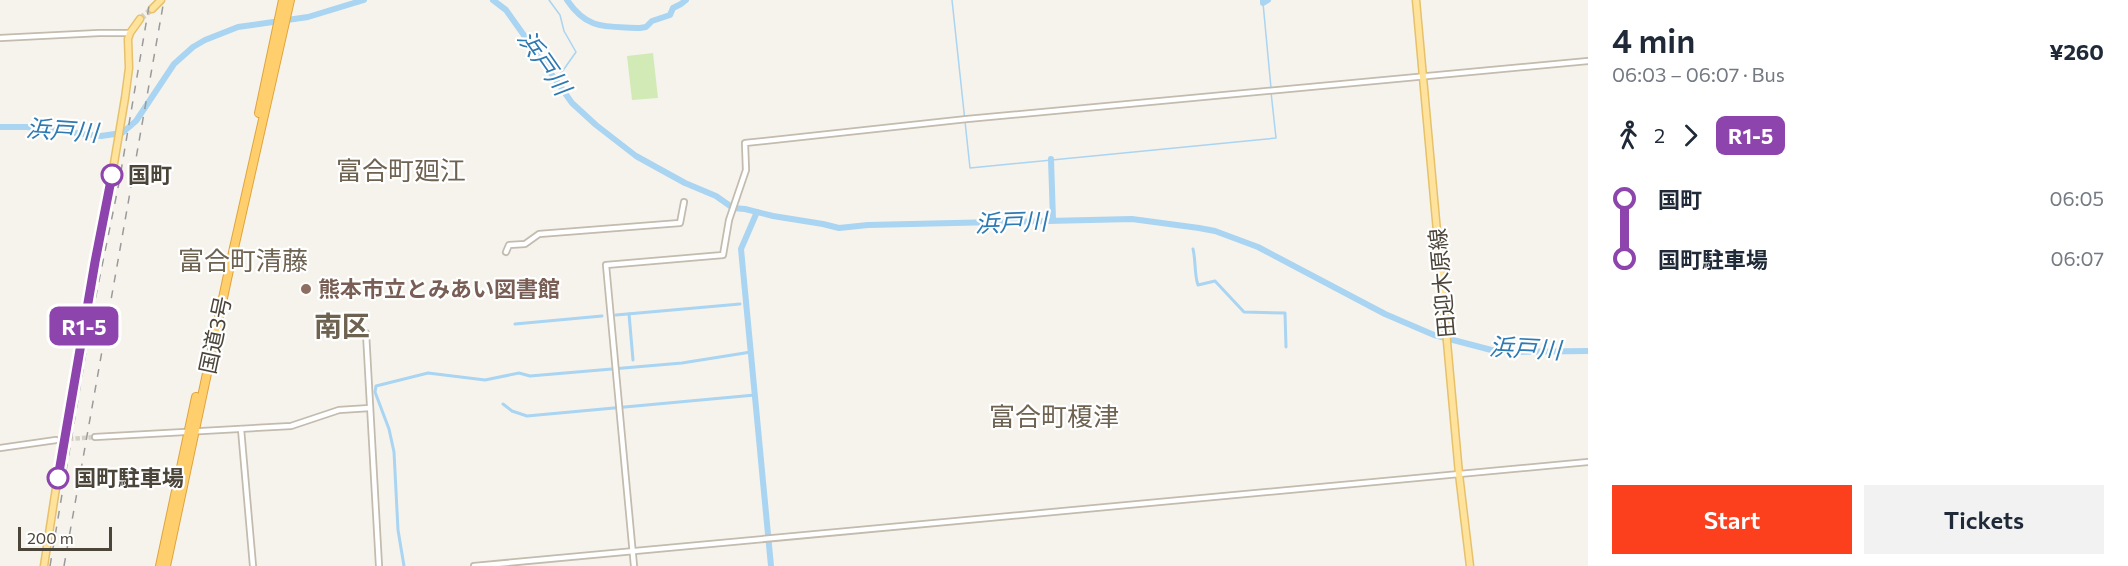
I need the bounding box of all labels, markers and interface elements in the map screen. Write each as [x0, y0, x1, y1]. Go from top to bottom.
text: 4 min [1612, 19, 1695, 60]
water label: 浜戸川 [513, 24, 579, 102]
text: ¥260 [2049, 38, 2104, 65]
text: 06:03 – 06:07 · Bus [1612, 62, 1785, 86]
water label: 浜戸川 [25, 113, 102, 147]
icon: walk [1612, 119, 1645, 152]
icon: forward [1674, 119, 1707, 152]
text: 2 [1654, 123, 1665, 147]
text: R1-5 [1728, 123, 1773, 148]
district label: 富合町廻江 [336, 154, 466, 185]
place label: 国町 [128, 161, 172, 188]
marker: 国町 [101, 164, 123, 186]
text: 国町 [1658, 186, 1702, 213]
text: 06:05 [2050, 186, 2104, 210]
water label: 浜戸川 [974, 206, 1050, 237]
street label: 田迎木原線 [1423, 227, 1460, 339]
district label: 富合町清藤 [178, 244, 308, 275]
text: 国町駐車場 [1658, 246, 1768, 273]
text: 06:07 [2051, 246, 2104, 270]
place label: 熊本市立とみあい図書館 [318, 275, 560, 302]
marker: 熊本市立とみあい図書館 [299, 282, 313, 296]
street label: 国道3号 [193, 294, 236, 376]
line badge: R1-5 [42, 306, 126, 346]
district label: 南区 [314, 308, 370, 342]
text: R1-5 [61, 314, 107, 339]
water label: 浜戸川 [1488, 331, 1565, 364]
district label: 富合町榎津 [989, 400, 1119, 431]
place label: 国町駐車場 [74, 464, 184, 491]
marker: 国町駐車場 [47, 467, 69, 489]
button: Start [1612, 485, 1852, 554]
button: Tickets [1864, 485, 2104, 554]
scale bar [18, 524, 112, 552]
text: 200 m [27, 528, 74, 547]

